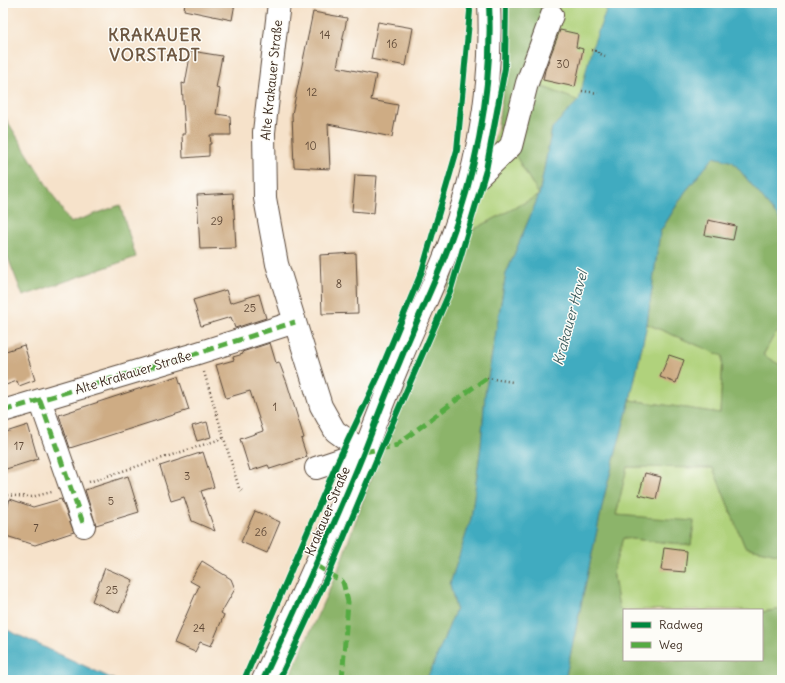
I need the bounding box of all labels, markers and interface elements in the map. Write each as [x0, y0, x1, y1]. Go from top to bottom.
street label: Alte Krakauer Straße [257, 19, 286, 141]
district label: KRAKAUER VORSTADT [108, 24, 202, 66]
house number: 14 [320, 28, 330, 42]
house number: 16 [387, 37, 397, 51]
house number: 30 [556, 57, 570, 71]
house number: 12 [307, 85, 317, 99]
house number: 10 [305, 139, 317, 153]
house number: 29 [211, 214, 223, 228]
water label: Krakauer Havel [549, 267, 592, 367]
house number: 8 [336, 277, 342, 291]
house number: 25 [244, 301, 256, 315]
street label: Alte Krakauer Straße [73, 347, 194, 398]
house number: 1 [273, 400, 277, 414]
house number: 17 [14, 439, 24, 453]
street label: Krakauer Straße [301, 464, 354, 558]
house number: 3 [184, 469, 190, 483]
house number: 5 [108, 494, 114, 508]
house number: 7 [33, 521, 39, 535]
house number: 26 [255, 525, 267, 539]
house number: 25 [106, 583, 118, 597]
legend [623, 609, 763, 661]
text: Radweg [659, 617, 703, 632]
house number: 24 [193, 621, 205, 635]
text: Weg [659, 637, 683, 652]

